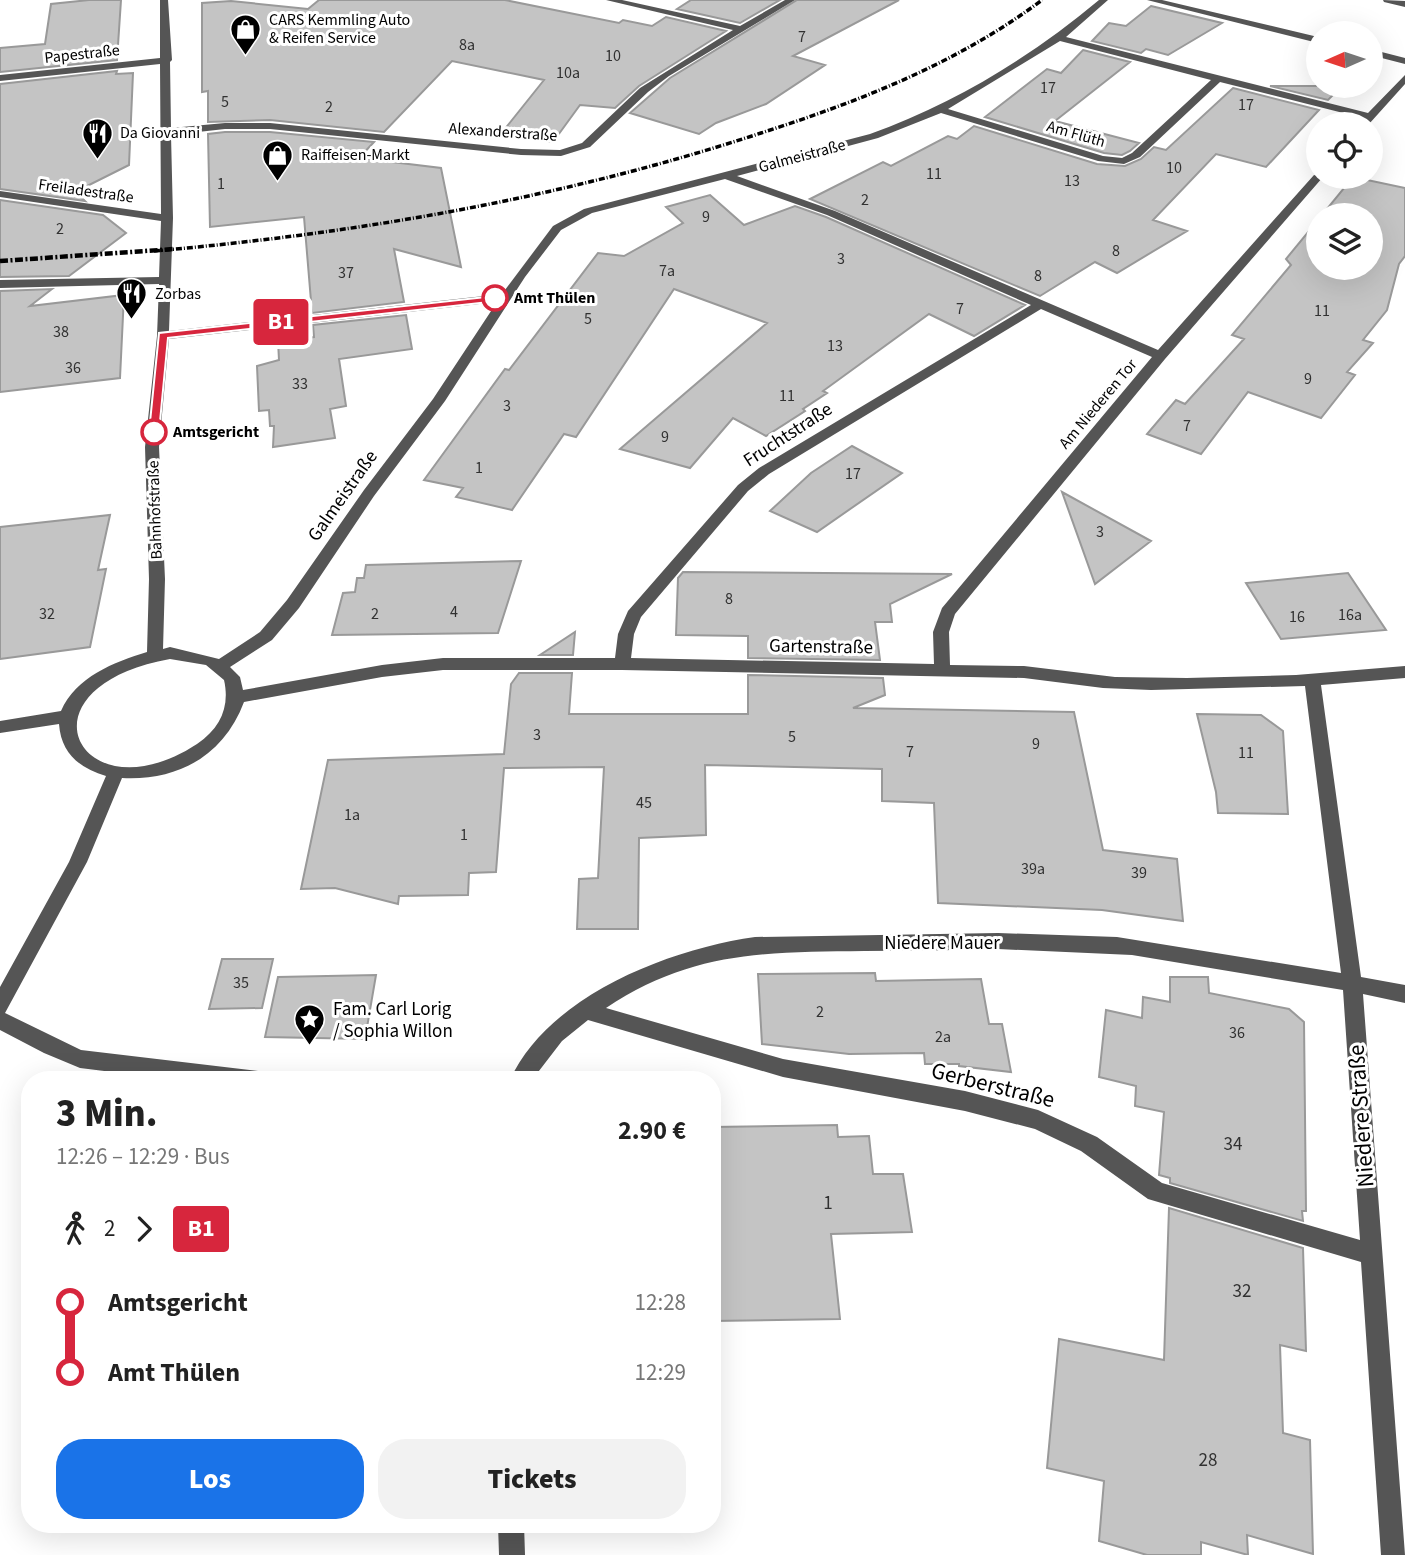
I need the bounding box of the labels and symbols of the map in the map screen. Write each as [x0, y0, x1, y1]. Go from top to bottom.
place label: CARS Kemmling Auto & Reifen Service [269, 9, 410, 49]
shop icon: CARS Kemmling Auto & Reifen Service [229, 12, 263, 56]
north arrow [1306, 21, 1382, 98]
house number: 7 [798, 26, 806, 48]
house number: 8a [459, 34, 475, 56]
street label: Papestraße [43, 39, 121, 69]
house number: 10 [605, 45, 621, 67]
house number: 10a [556, 62, 580, 84]
house number: 17 [1040, 77, 1056, 99]
house number: 5 [221, 91, 229, 113]
house number: 17 [1238, 94, 1254, 116]
house number: 2 [325, 96, 333, 118]
street label: Am Flüth [1044, 115, 1108, 153]
restaurant icon: Da Giovanni [80, 116, 114, 160]
street label: Alexanderstraße [448, 117, 558, 147]
place label: Da Giovanni [120, 122, 200, 144]
street label: Galmeistraße [756, 134, 848, 178]
shop icon: Raiffeisen-Markt [261, 138, 295, 182]
place label: Raiffeisen-Markt [301, 144, 410, 166]
house number: 10 [1166, 157, 1182, 179]
house number: 11 [926, 163, 942, 185]
house number: 13 [1064, 170, 1080, 192]
street label: Freiladestraße [37, 173, 135, 209]
house number: 1 [217, 173, 225, 195]
house number: 2 [861, 189, 869, 211]
house number: 9 [702, 206, 710, 228]
house number: 2 [56, 218, 64, 240]
house number: 8 [1112, 240, 1120, 262]
house number: 3 [837, 248, 845, 270]
house number: 7a [659, 260, 675, 282]
house number: 37 [338, 262, 354, 284]
house number: 8 [1034, 265, 1042, 287]
restaurant icon: Zorbas [115, 277, 149, 321]
place label: Zorbas [155, 283, 201, 305]
marker: Amt Thülen [482, 285, 508, 311]
place label: Amt Thülen [513, 287, 595, 309]
house number: 7 [956, 298, 964, 320]
line badge: B1 [250, 299, 312, 345]
house number: 11 [1314, 300, 1330, 322]
house number: 5 [584, 308, 592, 330]
house number: 38 [53, 321, 69, 343]
house number: 13 [827, 335, 843, 357]
street label: Am Niederen Tor [1054, 354, 1142, 454]
house number: 36 [65, 357, 81, 379]
house number: 9 [1304, 368, 1312, 390]
house number: 33 [292, 373, 308, 395]
house number: 11 [779, 385, 795, 407]
house number: 3 [503, 395, 511, 417]
street label: Fruchtstraße [738, 396, 838, 474]
house number: 7 [1183, 415, 1191, 437]
marker: Amtsgericht [141, 419, 167, 445]
place label: Amtsgericht [172, 421, 259, 443]
house number: 9 [661, 426, 669, 448]
street label: Galmeistraße [302, 445, 384, 547]
house number: 1 [475, 457, 483, 479]
street label: Bahnhofstraße [142, 460, 168, 560]
house number: 17 [845, 463, 861, 485]
house number: 3 [1096, 521, 1104, 543]
house number: 8 [725, 588, 733, 610]
house number: 4 [450, 601, 458, 623]
house number: 32 [39, 603, 55, 625]
house number: 2 [371, 603, 379, 625]
house number: 16a [1338, 604, 1362, 626]
house number: 16 [1289, 606, 1305, 628]
street label: Gartenstraße [769, 633, 873, 661]
house number: 3 [533, 724, 541, 746]
house number: 5 [788, 726, 796, 748]
house number: 9 [1032, 733, 1040, 755]
house number: 7 [906, 741, 914, 763]
house number: 11 [1238, 742, 1254, 764]
house number: 45 [636, 792, 652, 814]
house number: 1a [344, 804, 360, 826]
house number: 1 [460, 824, 468, 846]
house number: 39a [1021, 858, 1045, 880]
house number: 39 [1131, 862, 1147, 884]
street label: Niedere Mauer [884, 930, 1000, 957]
house number: 35 [233, 972, 249, 994]
place label: Fam. Carl Lorig / Sophia Willon [333, 996, 453, 1045]
house number: 2 [816, 1001, 824, 1023]
place icon: Fam. Carl Lorig / Sophia Willon [293, 1003, 327, 1047]
house number: 36 [1229, 1022, 1245, 1044]
house number: 2a [935, 1026, 951, 1048]
street label: Niedere Straße [1340, 1043, 1382, 1189]
street label: Gerberstraße [928, 1054, 1058, 1116]
house number: 34 [1224, 1131, 1242, 1158]
house number: 1 [823, 1190, 833, 1217]
house number: 32 [1233, 1278, 1251, 1305]
house number: 28 [1199, 1447, 1217, 1474]

